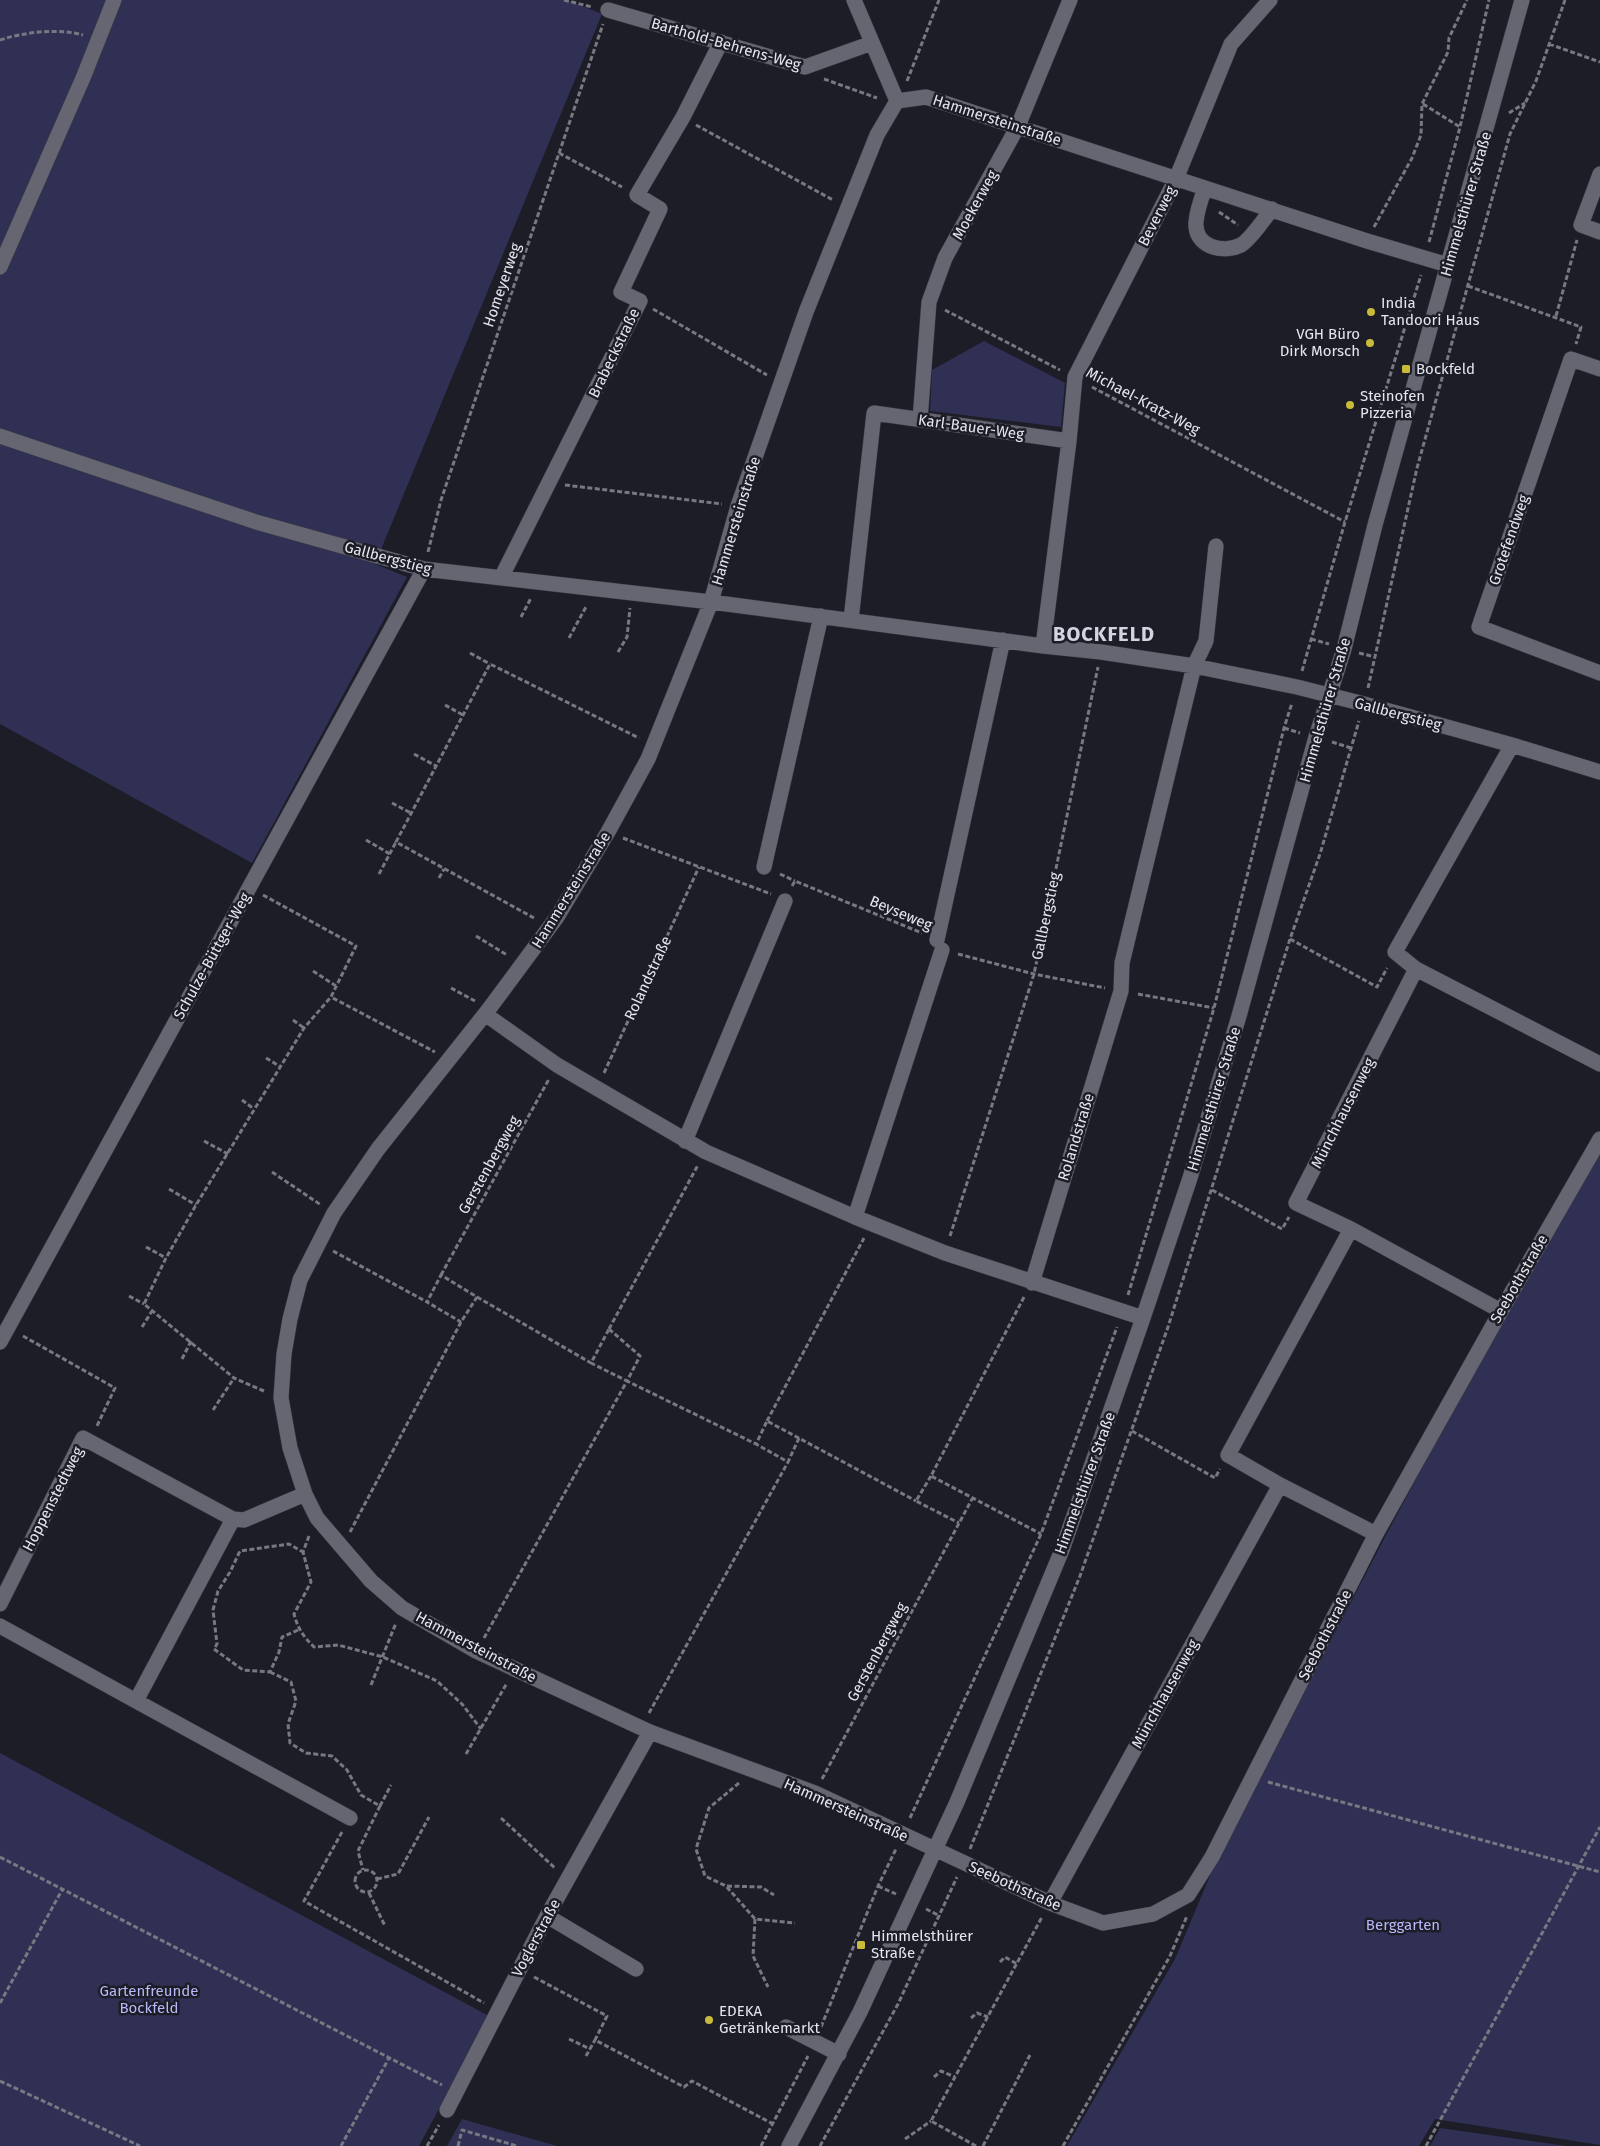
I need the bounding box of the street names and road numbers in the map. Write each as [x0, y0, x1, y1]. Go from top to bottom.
street label: Barthold-Behrens-Weg [649, 14, 803, 74]
street label: Hammersteinstraße [930, 91, 1064, 149]
street label: Himmelsthürer Straße [1437, 129, 1495, 279]
street label: Moekerweg [948, 167, 1002, 243]
street label: Beverweg [1134, 183, 1180, 249]
street label: Homeyerweg [479, 240, 525, 330]
street label: Brabeckstraße [585, 305, 643, 401]
street label: Michael-Kratz-Weg [1083, 363, 1203, 439]
street label: Karl-Bauer-Weg [917, 411, 1025, 443]
street label: Hammersteinstraße [708, 454, 764, 588]
street label: Grotefendweg [1485, 492, 1533, 588]
street label: Gallbergstieg [343, 538, 434, 578]
street label: Himmelsthürer Straße [1296, 635, 1354, 785]
street label: Gallbergstieg [1353, 694, 1444, 734]
street label: Hammersteinstraße [528, 828, 614, 952]
street label: Gallbergstieg [1028, 870, 1064, 962]
street label: Schulze-Büttger-Weg [170, 889, 254, 1022]
street label: Beyseweg [867, 892, 935, 934]
street label: Rolandstraße [621, 933, 675, 1023]
street label: Himmelsthürer Straße [1183, 1025, 1245, 1173]
street label: Münchhausenweg [1307, 1055, 1379, 1171]
street label: Rolandstraße [1054, 1091, 1098, 1183]
street label: Gerstenbergweg [455, 1113, 524, 1217]
street label: Seebothstraße [1486, 1231, 1552, 1327]
street label: Himmelsthürer Straße [1051, 1409, 1119, 1557]
street label: Hoppenstedtweg [19, 1443, 87, 1554]
street label: Seebothstraße [1294, 1587, 1356, 1683]
street label: Gerstenbergweg [843, 1599, 911, 1705]
street label: Hammersteinstraße [413, 1608, 539, 1686]
street label: Münchhausenweg [1128, 1636, 1202, 1752]
street label: Hammersteinstraße [781, 1775, 911, 1845]
street label: Seebothstraße [966, 1858, 1064, 1914]
street label: Voglerstraße [508, 1896, 564, 1980]

